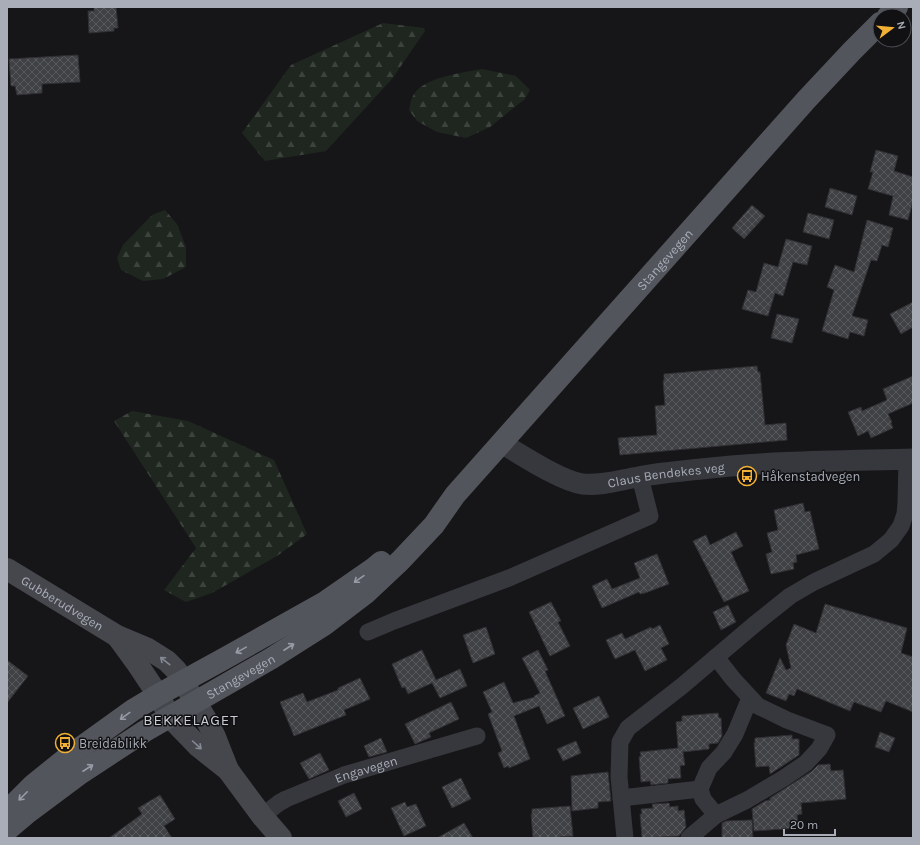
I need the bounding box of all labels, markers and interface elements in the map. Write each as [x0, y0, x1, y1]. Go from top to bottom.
north arrow [872, 8, 912, 48]
text: N [894, 20, 908, 31]
street label: Stangevegen [634, 226, 696, 293]
street label: Claus Bendekes veg [606, 460, 726, 491]
bus stop icon: Håkenstadvegen [736, 465, 758, 487]
place label: Håkenstadvegen [761, 469, 860, 484]
street label: Gubberudvegen [18, 572, 106, 634]
one-way arrow [354, 575, 365, 583]
one-way arrow [283, 643, 294, 651]
one-way arrow [235, 647, 247, 655]
street label: Stangevegen [204, 651, 278, 702]
one-way arrow [160, 656, 171, 665]
district label: BEKKELAGET [143, 711, 239, 729]
one-way arrow [120, 712, 131, 720]
bus stop icon: Breidablikk [54, 732, 76, 754]
place label: Breidablikk [79, 736, 147, 751]
one-way arrow [192, 741, 202, 750]
street label: Engavegen [332, 753, 399, 786]
one-way arrow [83, 764, 94, 772]
one-way arrow [18, 791, 28, 801]
scale bar [784, 811, 835, 837]
text: 20 m [790, 818, 818, 832]

